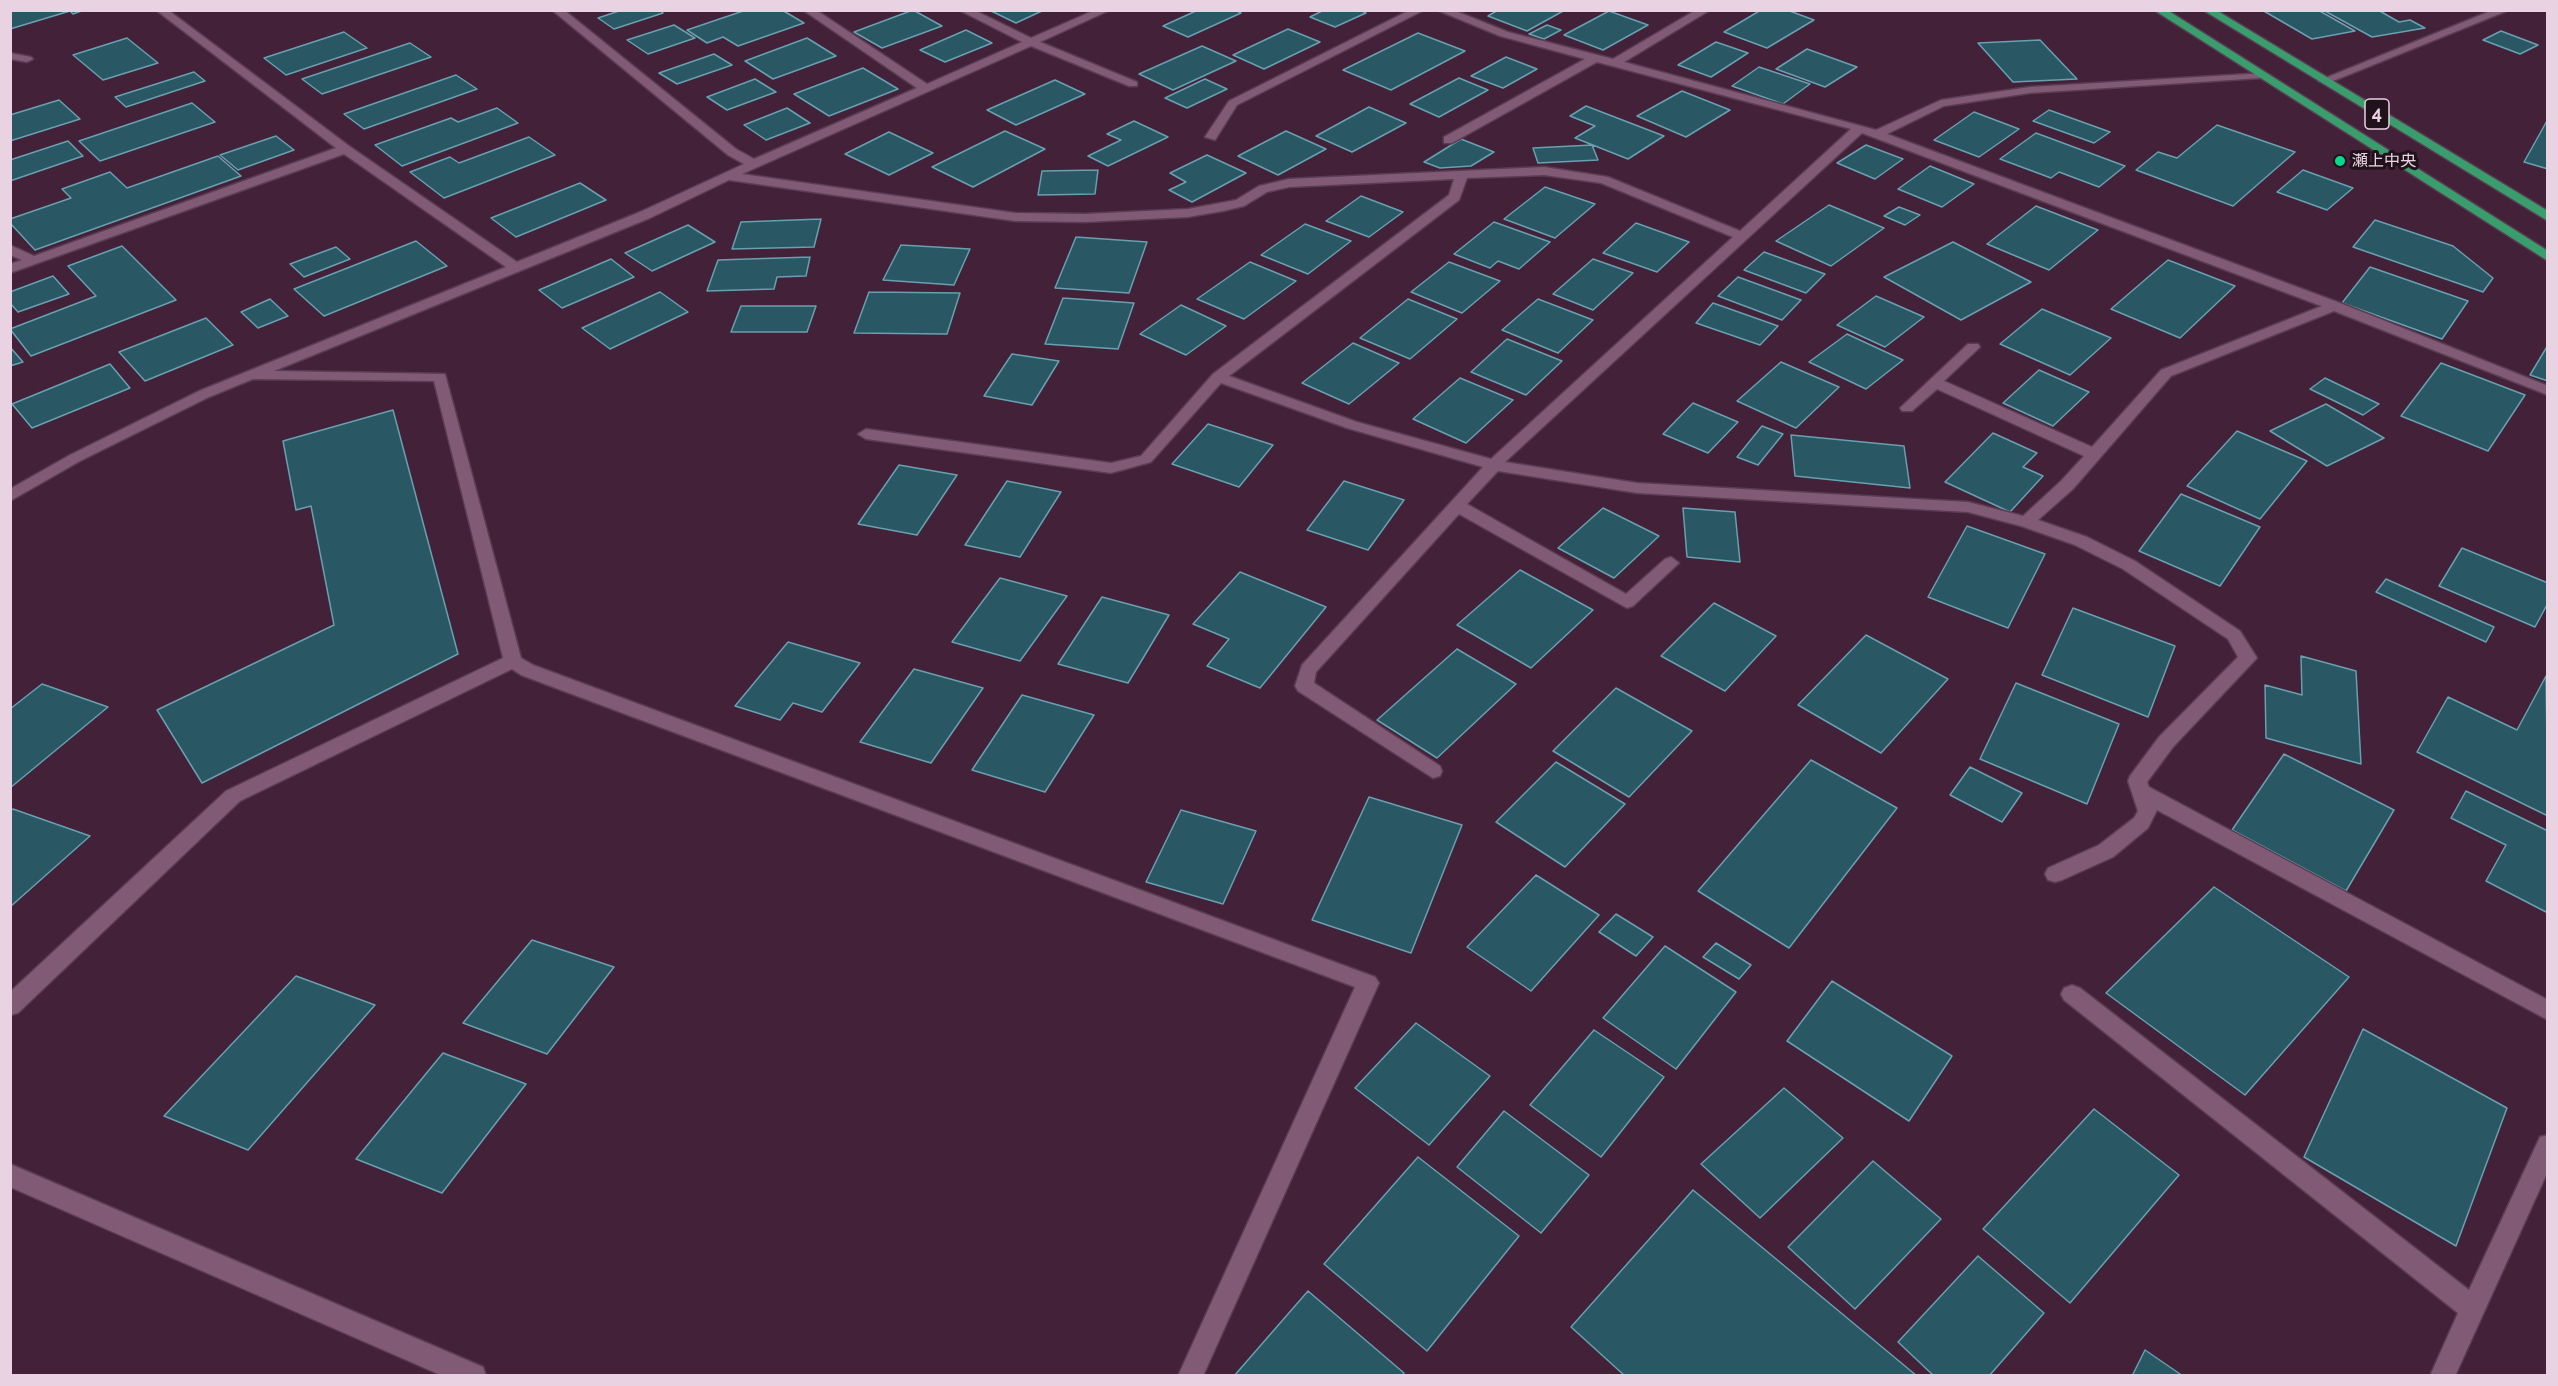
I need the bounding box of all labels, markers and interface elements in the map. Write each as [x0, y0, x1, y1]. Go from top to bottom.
road number: 4 [2365, 99, 2389, 129]
place label: 瀬上中央 [2352, 151, 2416, 171]
marker: 瀬上中央 [2333, 154, 2347, 168]

